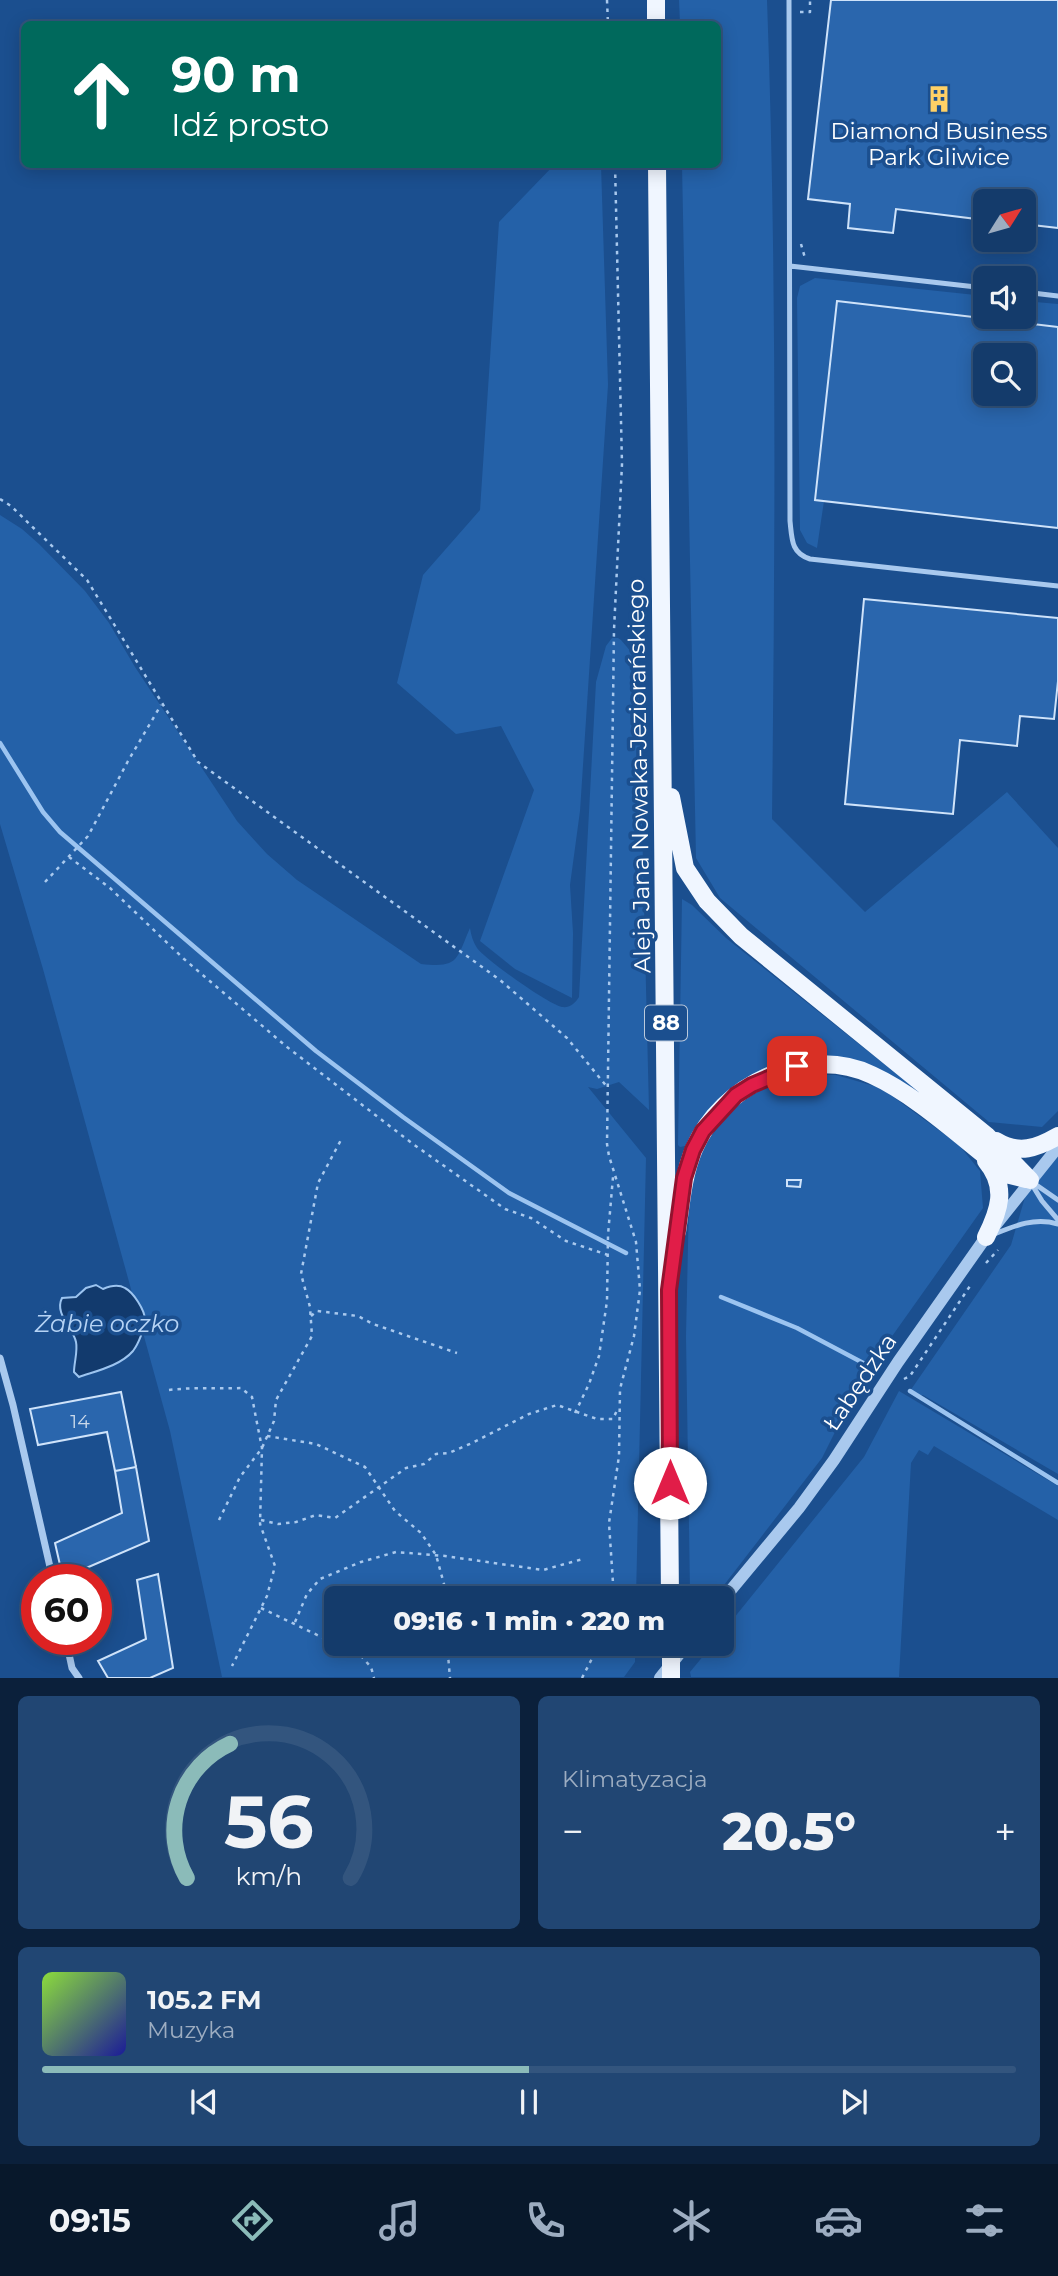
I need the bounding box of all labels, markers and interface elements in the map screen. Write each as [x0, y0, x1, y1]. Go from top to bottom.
text: 90 m [171, 45, 301, 104]
icon: ahead [56, 49, 147, 140]
building icon: Diamond Business Park Gliwice [924, 84, 954, 114]
text: Idź prosto [171, 105, 329, 144]
place label: Diamond Business Park Gliwice [831, 117, 1047, 171]
north arrow [973, 189, 1036, 252]
map controls [973, 189, 1036, 406]
button: sound [973, 266, 1036, 329]
button: search [973, 343, 1036, 406]
street label: Aleja Jana Nowaka-Jeziorańskiego [622, 579, 656, 973]
road number: 88 [645, 1006, 687, 1040]
pin [767, 1036, 827, 1096]
icon: arrive [778, 1047, 816, 1085]
water label: Żabie oczko [34, 1309, 179, 1338]
street label: Łabędzka [817, 1328, 903, 1436]
house number: 14 [70, 1410, 90, 1433]
position arrow [633, 1446, 707, 1520]
speed limit sign: 60 [21, 1564, 112, 1655]
text: 09:16 · 1 min · 220 m [393, 1605, 665, 1637]
text: Klimatyzacja [562, 1765, 708, 1793]
text: 56 [224, 1779, 314, 1867]
text: 20.5° [722, 1800, 856, 1863]
text: − [562, 1808, 584, 1855]
text: + [994, 1808, 1016, 1855]
text: km/h [236, 1861, 302, 1891]
text: 105.2 FM [147, 1984, 262, 2016]
text: Muzyka [147, 2016, 235, 2044]
icon: previous [185, 2083, 223, 2121]
icon: pause [510, 2083, 548, 2121]
icon: next [835, 2083, 873, 2121]
icon: directions [228, 2196, 277, 2245]
icon: music [375, 2196, 424, 2245]
icon: phone [521, 2196, 570, 2245]
icon: climate [667, 2196, 716, 2245]
icon: car [814, 2196, 863, 2245]
icon: filters [960, 2196, 1009, 2245]
text: 09:15 [49, 2201, 131, 2240]

